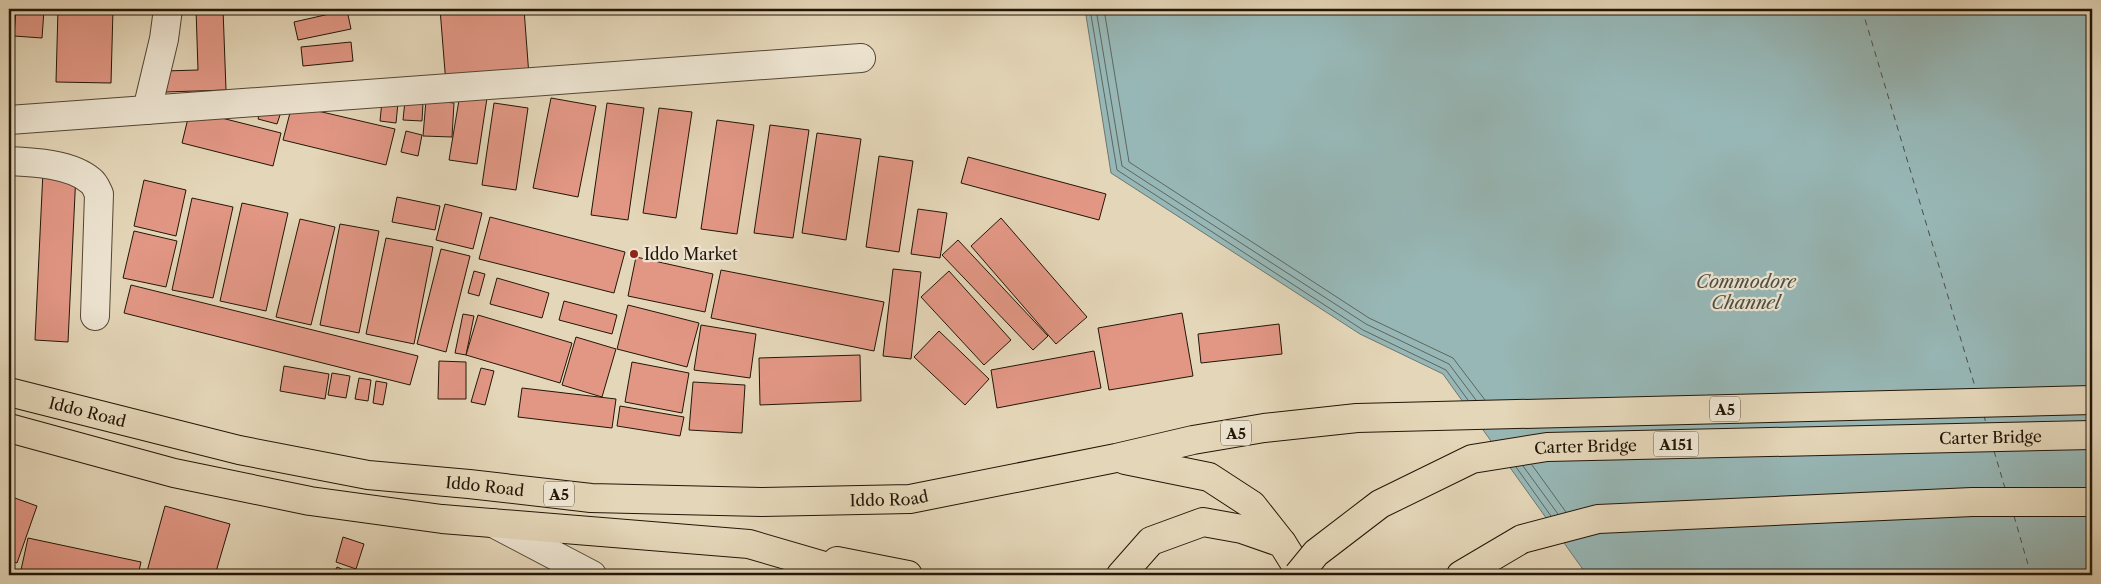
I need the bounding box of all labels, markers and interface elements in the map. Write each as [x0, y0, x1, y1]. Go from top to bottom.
place label: Iddo Market [644, 244, 738, 264]
marker: Iddo Market [628, 248, 640, 260]
water label: Commodore Channel [1696, 271, 1797, 314]
street label: Iddo Road [47, 392, 128, 431]
road number: A5 [1710, 396, 1740, 422]
road number: A5 [1221, 420, 1251, 446]
street label: Carter Bridge [1939, 426, 2042, 448]
road number: A151 [1654, 432, 1698, 456]
street label: Carter Bridge [1533, 435, 1637, 459]
street label: Iddo Road [445, 472, 525, 500]
road number: A5 [544, 482, 574, 506]
street label: Iddo Road [850, 486, 930, 510]

